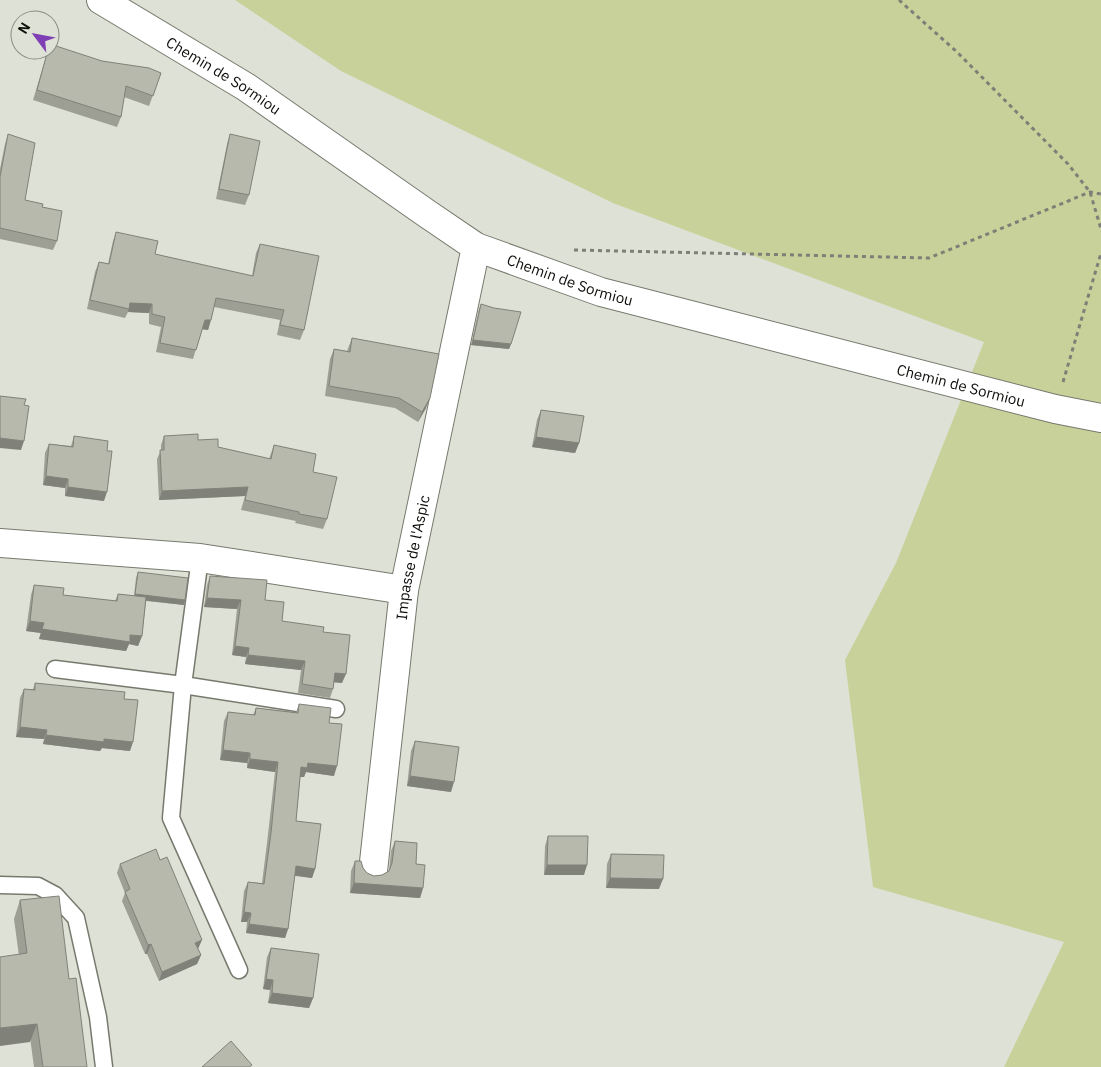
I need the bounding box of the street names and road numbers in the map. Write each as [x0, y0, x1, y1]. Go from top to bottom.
street label: Chemin de Sormiou [163, 32, 285, 118]
street label: Chemin de Sormiou [505, 249, 635, 309]
street label: Chemin de Sormiou [895, 359, 1027, 410]
street label: Impasse de l'Aspic [391, 493, 433, 621]

